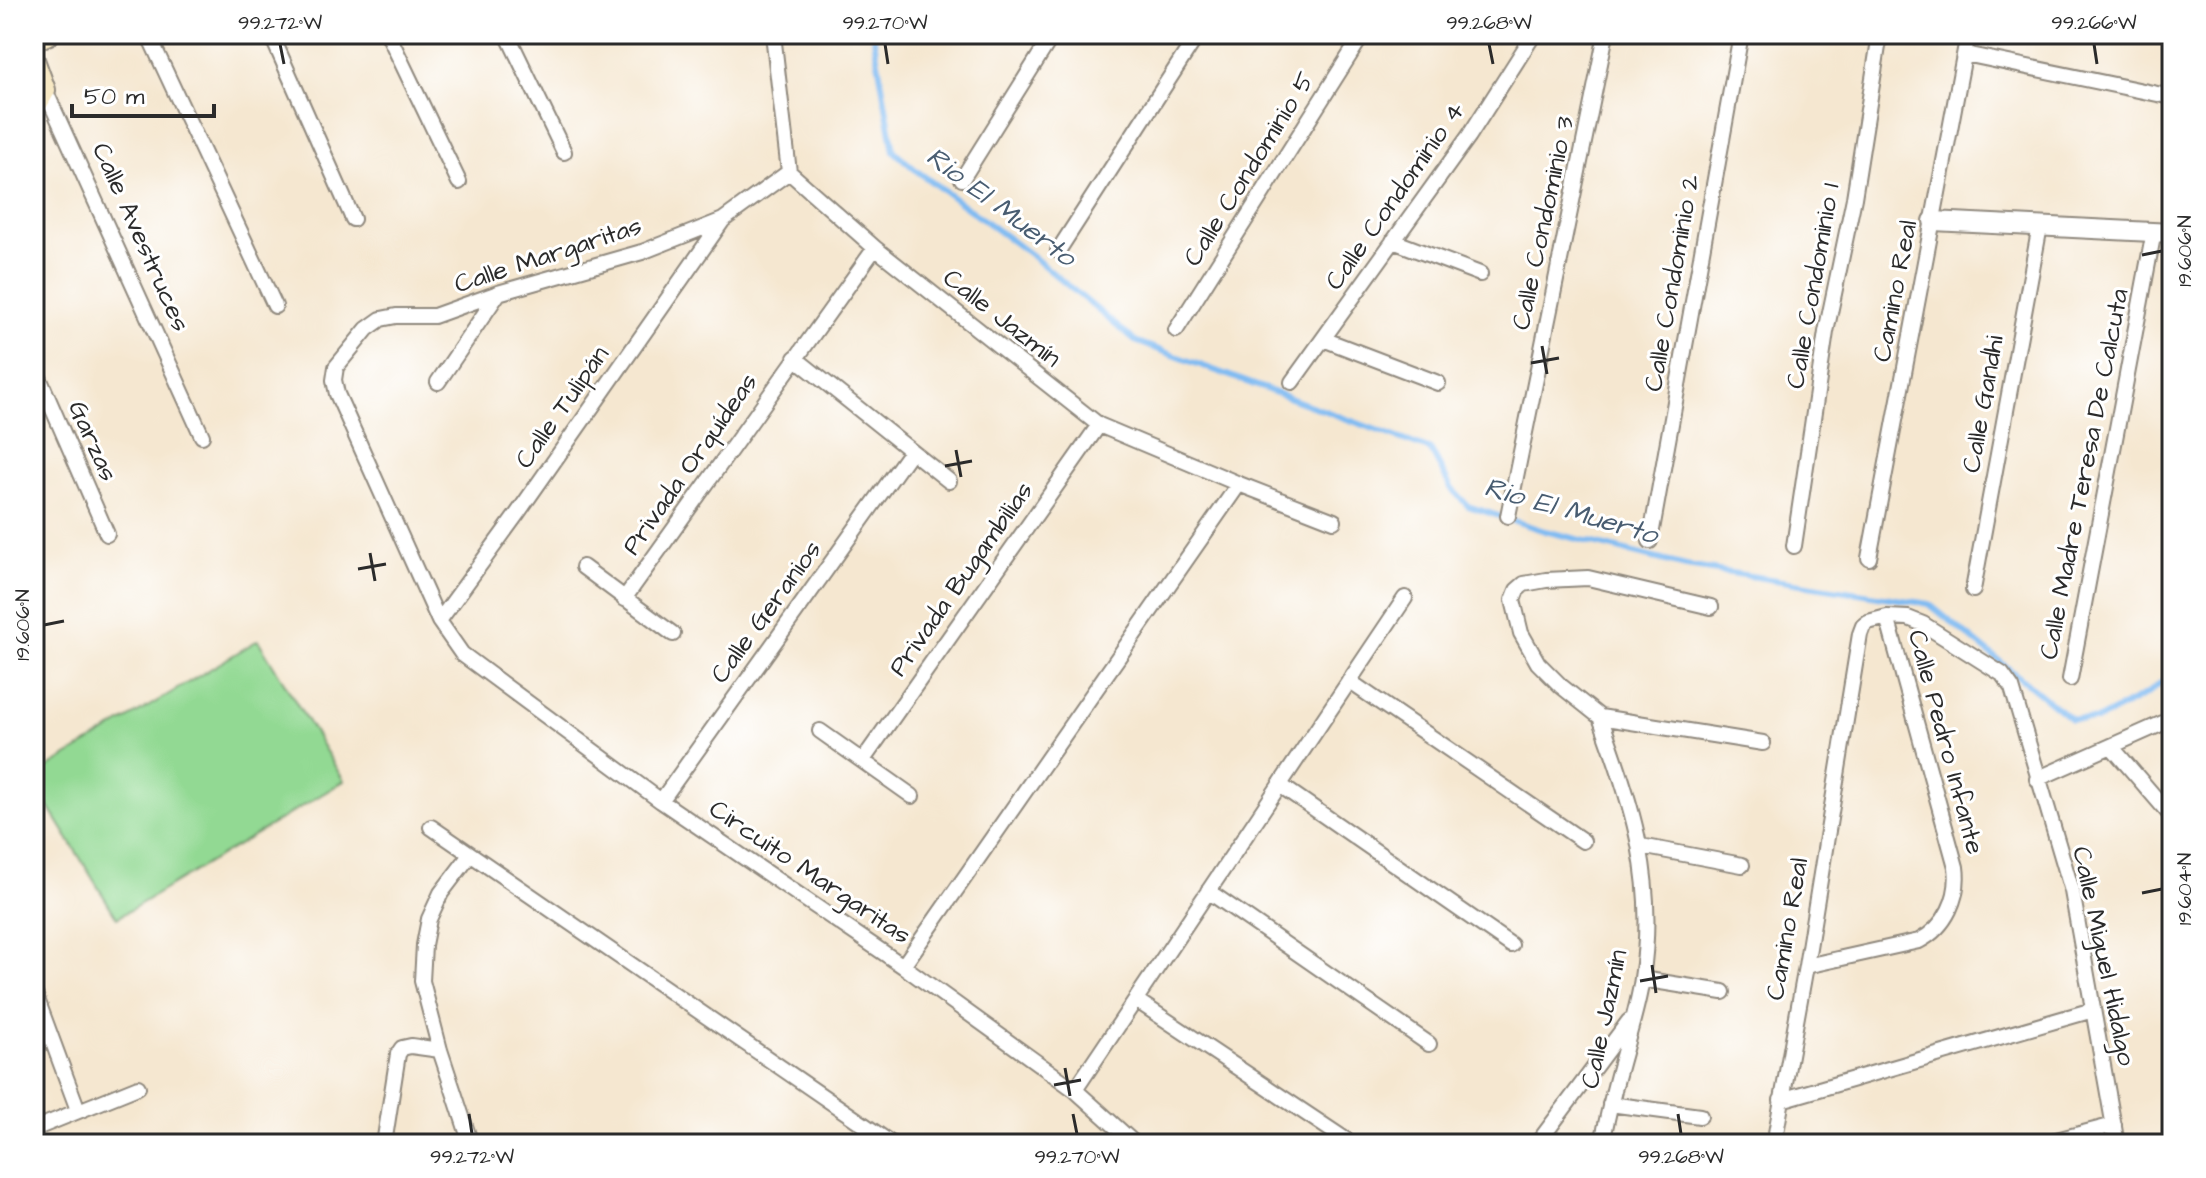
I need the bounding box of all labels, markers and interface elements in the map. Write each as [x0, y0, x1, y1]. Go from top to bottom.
text: 99.272°W [238, 9, 322, 37]
text: 99.270°W [842, 9, 928, 37]
text: 99.268°W [1446, 9, 1532, 37]
text: 99.266°W [2051, 9, 2137, 37]
street label: Calle Condominio 5 [1175, 65, 1323, 273]
scale bar [72, 68, 214, 118]
text: 50 m [84, 80, 145, 114]
street label: Calle Condominio 4 [1317, 94, 1474, 297]
street label: Calle Condominio 3 [1503, 113, 1583, 333]
street label: Calle Avestruces [83, 137, 199, 337]
water label: Rio El Muerto [918, 138, 1086, 278]
street label: Calle Condominio 2 [1635, 172, 1709, 394]
street label: Calle Condominio 1 [1777, 181, 1849, 391]
street label: Calle Margaritas [450, 208, 647, 304]
text: 19.606°N [2171, 215, 2199, 287]
street label: Camino Real [1864, 217, 1926, 365]
street label: Calle Jazmín [935, 260, 1069, 376]
street label: Calle Madre Teresa De Calcuta [2030, 286, 2138, 662]
street label: Calle Gandhi [1953, 333, 2013, 475]
street label: Calle Tulipán [506, 338, 618, 476]
street label: Privada Orquídeas [614, 366, 766, 562]
street label: Garzas [59, 395, 127, 487]
water label: Rio El Muerto [1480, 468, 1664, 555]
street label: Privada Bugambilias [880, 474, 1043, 685]
street label: Calle Geranios [702, 533, 830, 691]
text: 19.606°N [9, 589, 37, 661]
street label: Calle Pedro Infante [1899, 626, 1993, 858]
street label: Circuito Margaritas [701, 791, 918, 955]
street label: Calle Miguel Hidalgo [2061, 843, 2145, 1070]
text: 19.604°N [2171, 853, 2199, 925]
street label: Camino Real [1757, 855, 1817, 1003]
street label: Calle Jazmín [1572, 946, 1636, 1092]
text: 99.272°W [430, 1143, 514, 1171]
text: 99.270°W [1034, 1143, 1120, 1171]
text: 99.268°W [1638, 1143, 1724, 1171]

